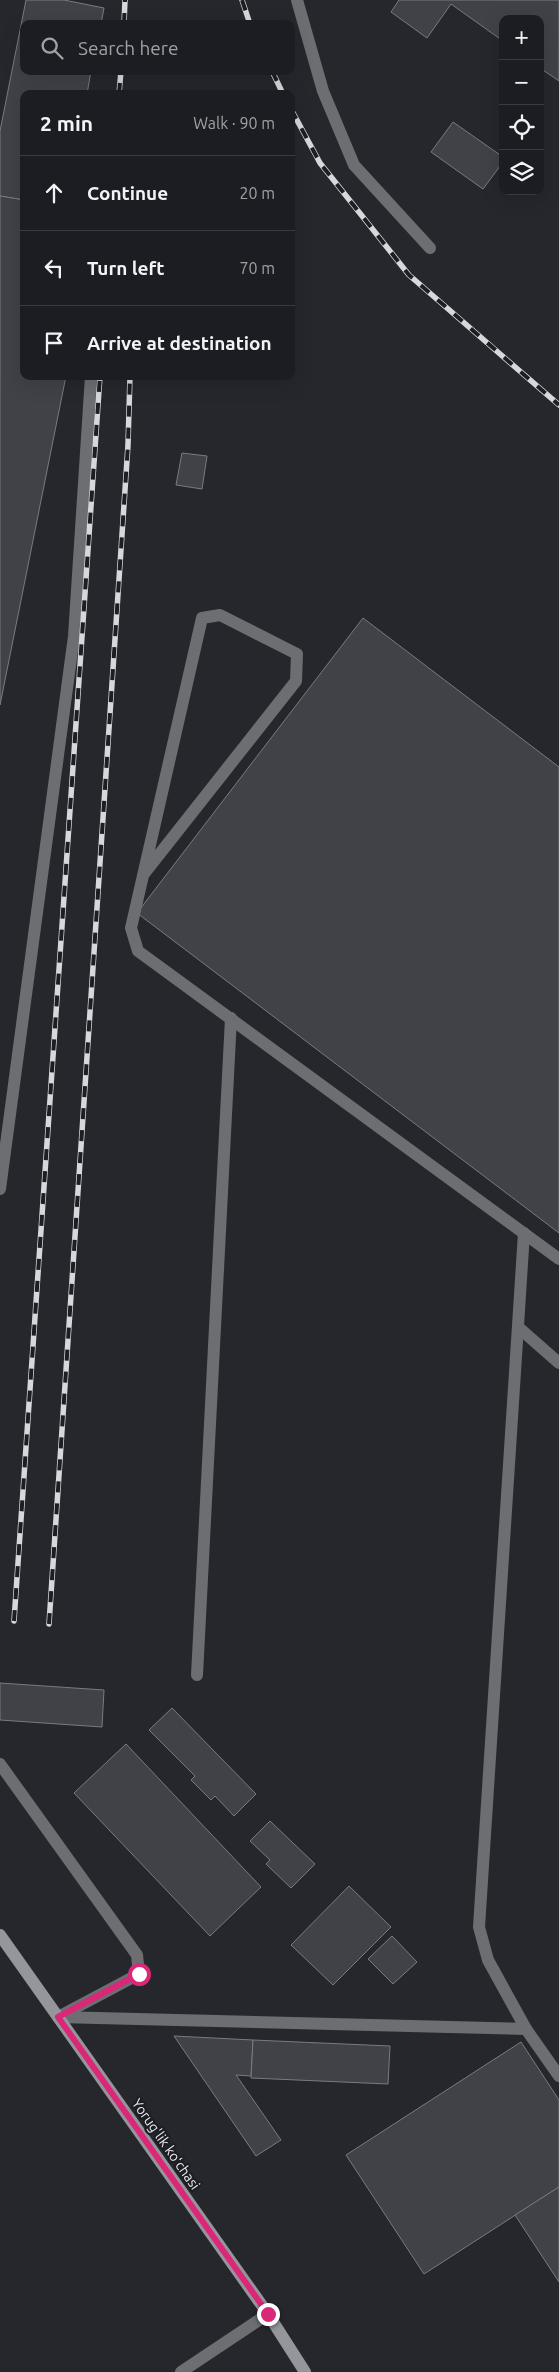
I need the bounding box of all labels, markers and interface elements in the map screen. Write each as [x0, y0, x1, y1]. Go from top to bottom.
map controls [499, 15, 544, 195]
button: + [499, 15, 544, 60]
search box [20, 20, 295, 75]
icon: search [38, 34, 66, 62]
text: Search here [78, 37, 178, 59]
button: − [499, 60, 544, 105]
button: locate [499, 105, 544, 150]
text: 2 min [40, 111, 93, 135]
text: Walk · 90 m [193, 114, 275, 132]
button: layers [499, 150, 544, 195]
icon: ahead [40, 179, 68, 207]
text: Continue [87, 182, 168, 204]
text: 20 m [239, 184, 275, 202]
icon: left [40, 254, 68, 282]
text: Turn left [87, 257, 165, 279]
text: 70 m [239, 259, 275, 277]
icon: arrive [40, 329, 68, 357]
text: Arrive at destination [87, 332, 272, 354]
route start [128, 1963, 151, 1986]
street label: Yorug'lik koʻchasi [129, 2096, 203, 2192]
route end [257, 2303, 280, 2326]

